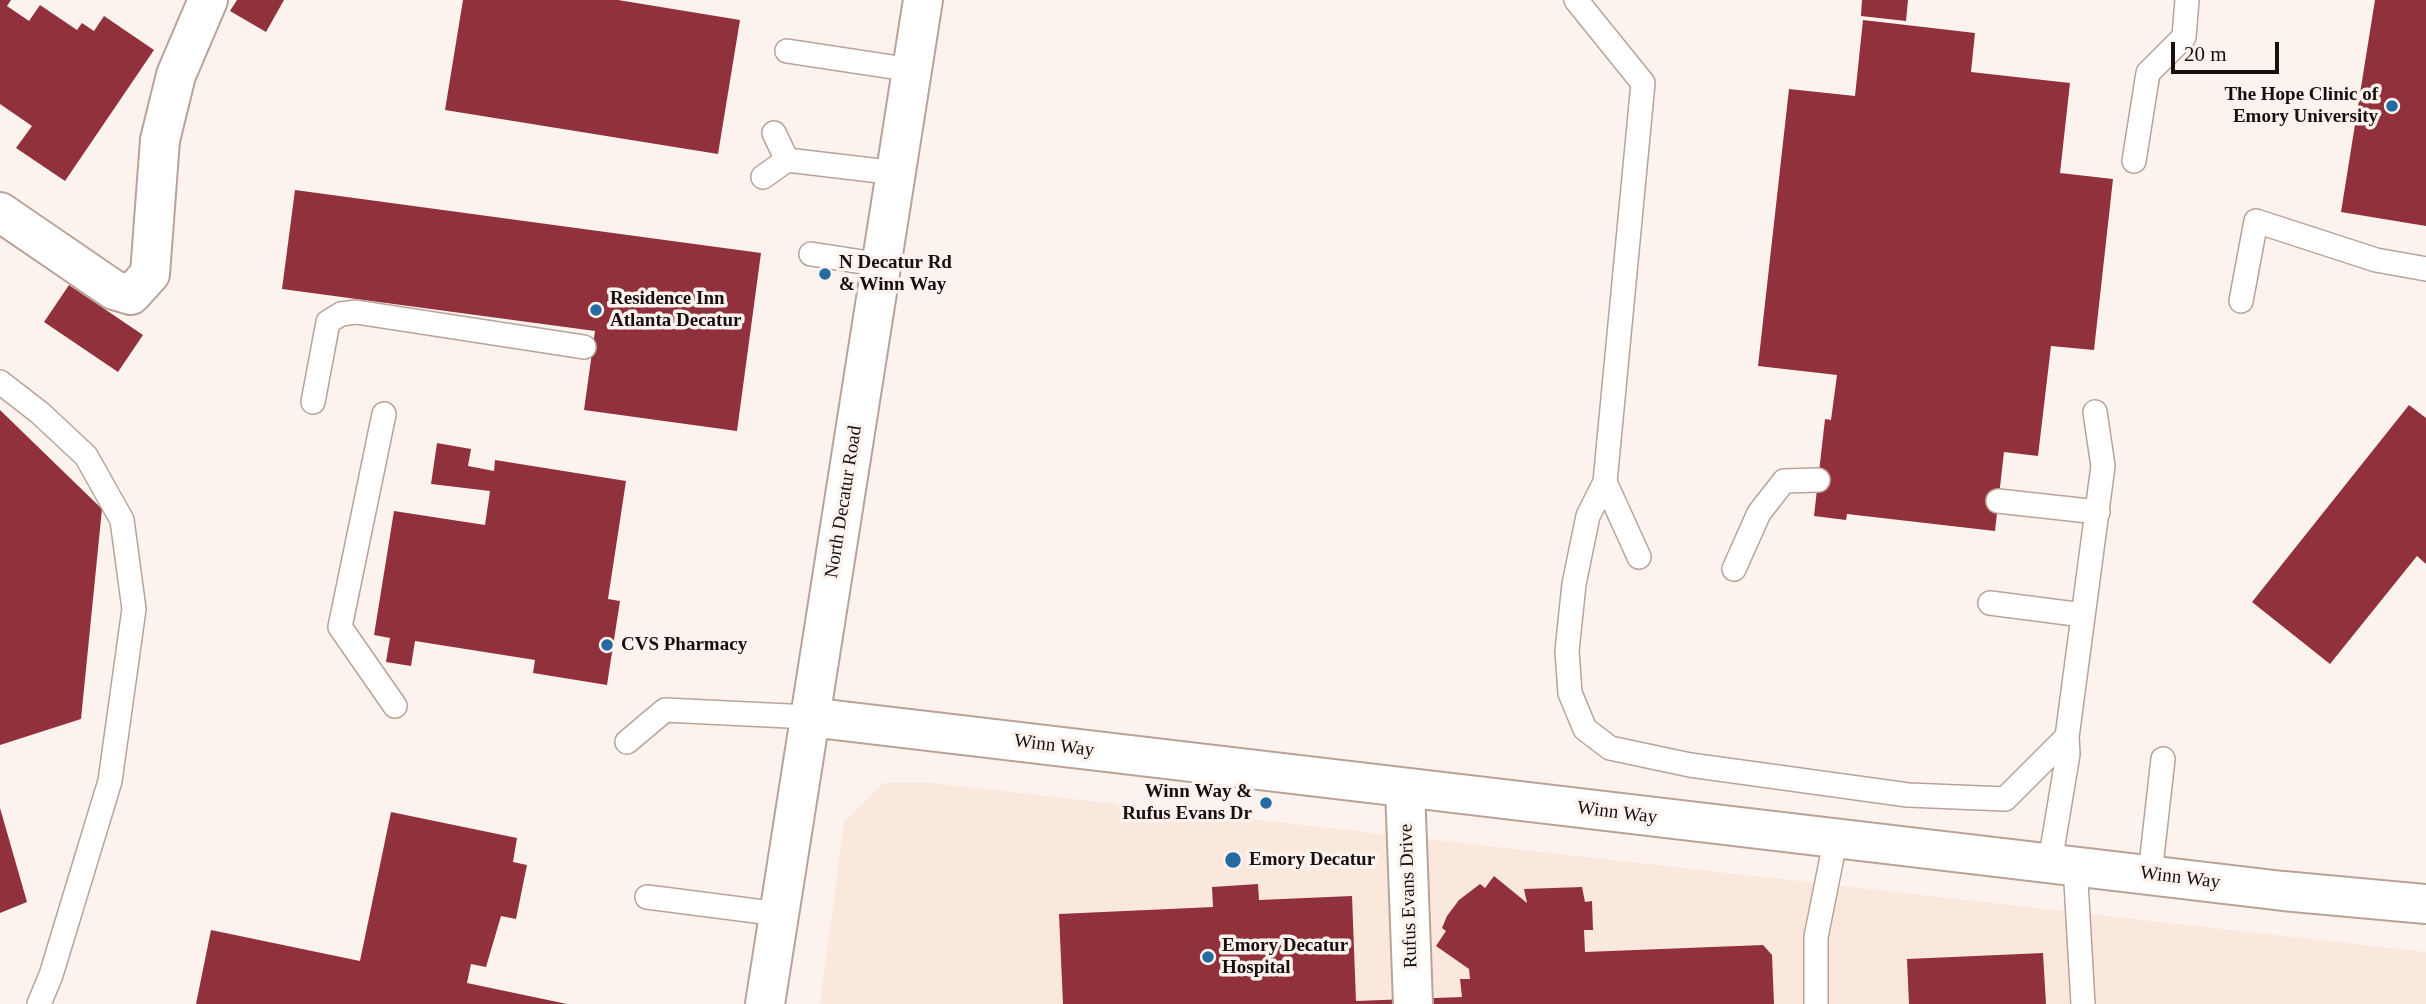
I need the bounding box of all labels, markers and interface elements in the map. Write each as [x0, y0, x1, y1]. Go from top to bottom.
scale bar [2174, 28, 2282, 72]
text: 20 m [2184, 42, 2227, 66]
place label: The Hope Clinic of Emory University [2224, 84, 2378, 128]
marker: The Hope Clinic of Emory University [2384, 98, 2400, 114]
place label: N Decatur Rd & Winn Way [839, 252, 952, 296]
marker: N Decatur Rd & Winn Way [817, 266, 833, 282]
place label: Residence Inn Atlanta Decatur [610, 288, 741, 332]
marker: Residence Inn Atlanta Decatur [588, 302, 604, 318]
street label: North Decatur Road [821, 424, 867, 580]
place label: CVS Pharmacy [621, 634, 747, 656]
marker: CVS Pharmacy [599, 637, 615, 653]
street label: Winn Way [1013, 730, 1095, 762]
place label: Winn Way & Rufus Evans Dr [1122, 781, 1252, 825]
marker: Winn Way & Rufus Evans Dr [1258, 795, 1274, 811]
street label: Winn Way [1576, 797, 1658, 829]
street label: Rufus Evans Drive [1395, 823, 1423, 969]
place label: Emory Decatur [1249, 849, 1375, 871]
marker: Emory Decatur [1223, 850, 1243, 870]
street label: Winn Way [2139, 862, 2221, 894]
place label: Emory Decatur Hospital [1222, 935, 1348, 979]
marker: Emory Decatur Hospital [1200, 949, 1216, 965]

